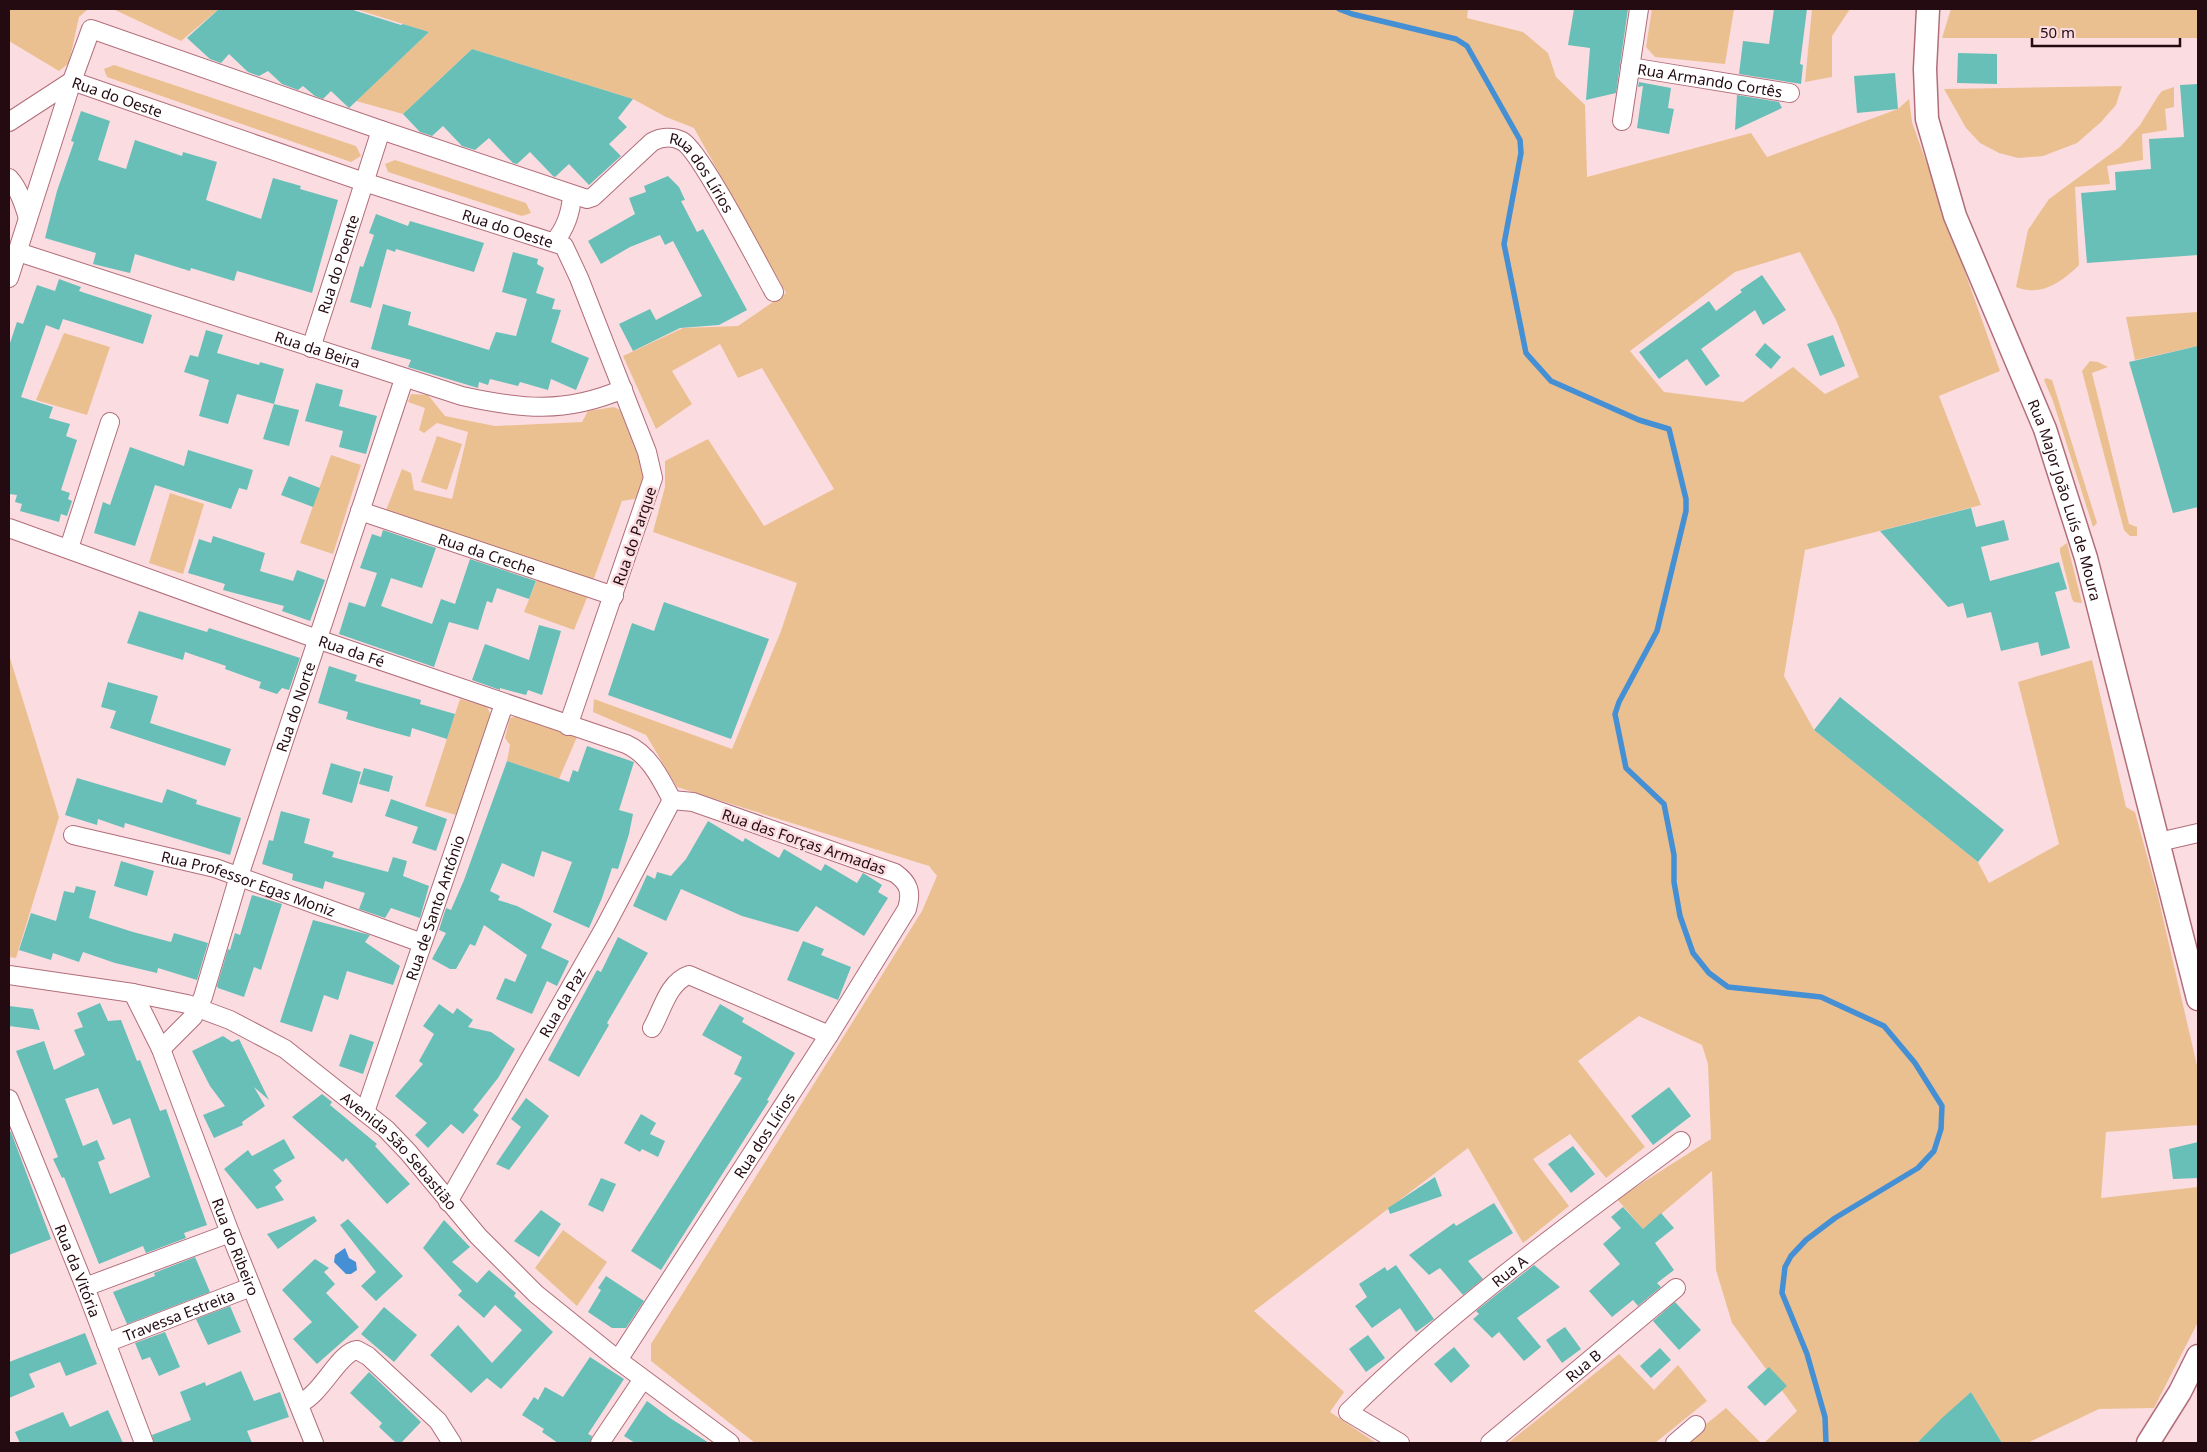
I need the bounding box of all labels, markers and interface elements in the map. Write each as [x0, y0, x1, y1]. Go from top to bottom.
scale bar [2032, 15, 2180, 47]
text: 50 m [2040, 22, 2075, 42]
street label: Rua Armando Cortês [1636, 58, 1784, 102]
street label: Rua do Oeste [69, 72, 165, 122]
street label: Rua dos Lírios [668, 128, 739, 216]
street label: Rua do Oeste [460, 204, 556, 252]
street label: Rua do Poente [313, 212, 363, 316]
street label: Rua da Beira [272, 326, 363, 372]
street label: Rua Major João Luís de Moura [2023, 396, 2106, 603]
street label: Rua do Parque [608, 484, 660, 588]
street label: Rua da Creche [436, 528, 538, 579]
street label: Rua da Fé [316, 630, 387, 671]
street label: Rua do Norte [271, 659, 319, 755]
street label: Rua das Forças Armadas [719, 804, 889, 878]
street label: Rua de Santo António [401, 832, 469, 983]
street label: Rua Professor Egas Moniz [159, 846, 338, 921]
street label: Rua da Paz [534, 964, 590, 1041]
street label: Avenida São Sebastião [337, 1087, 462, 1214]
street label: Rua dos Lírios [729, 1088, 799, 1182]
street label: Rua do Ribeiro [208, 1195, 264, 1298]
street label: Rua da Vitória [51, 1221, 105, 1320]
street label: Rua A [1487, 1250, 1532, 1291]
street label: Travessa Estreita [120, 1284, 237, 1345]
street label: Rua B [1561, 1345, 1605, 1386]

